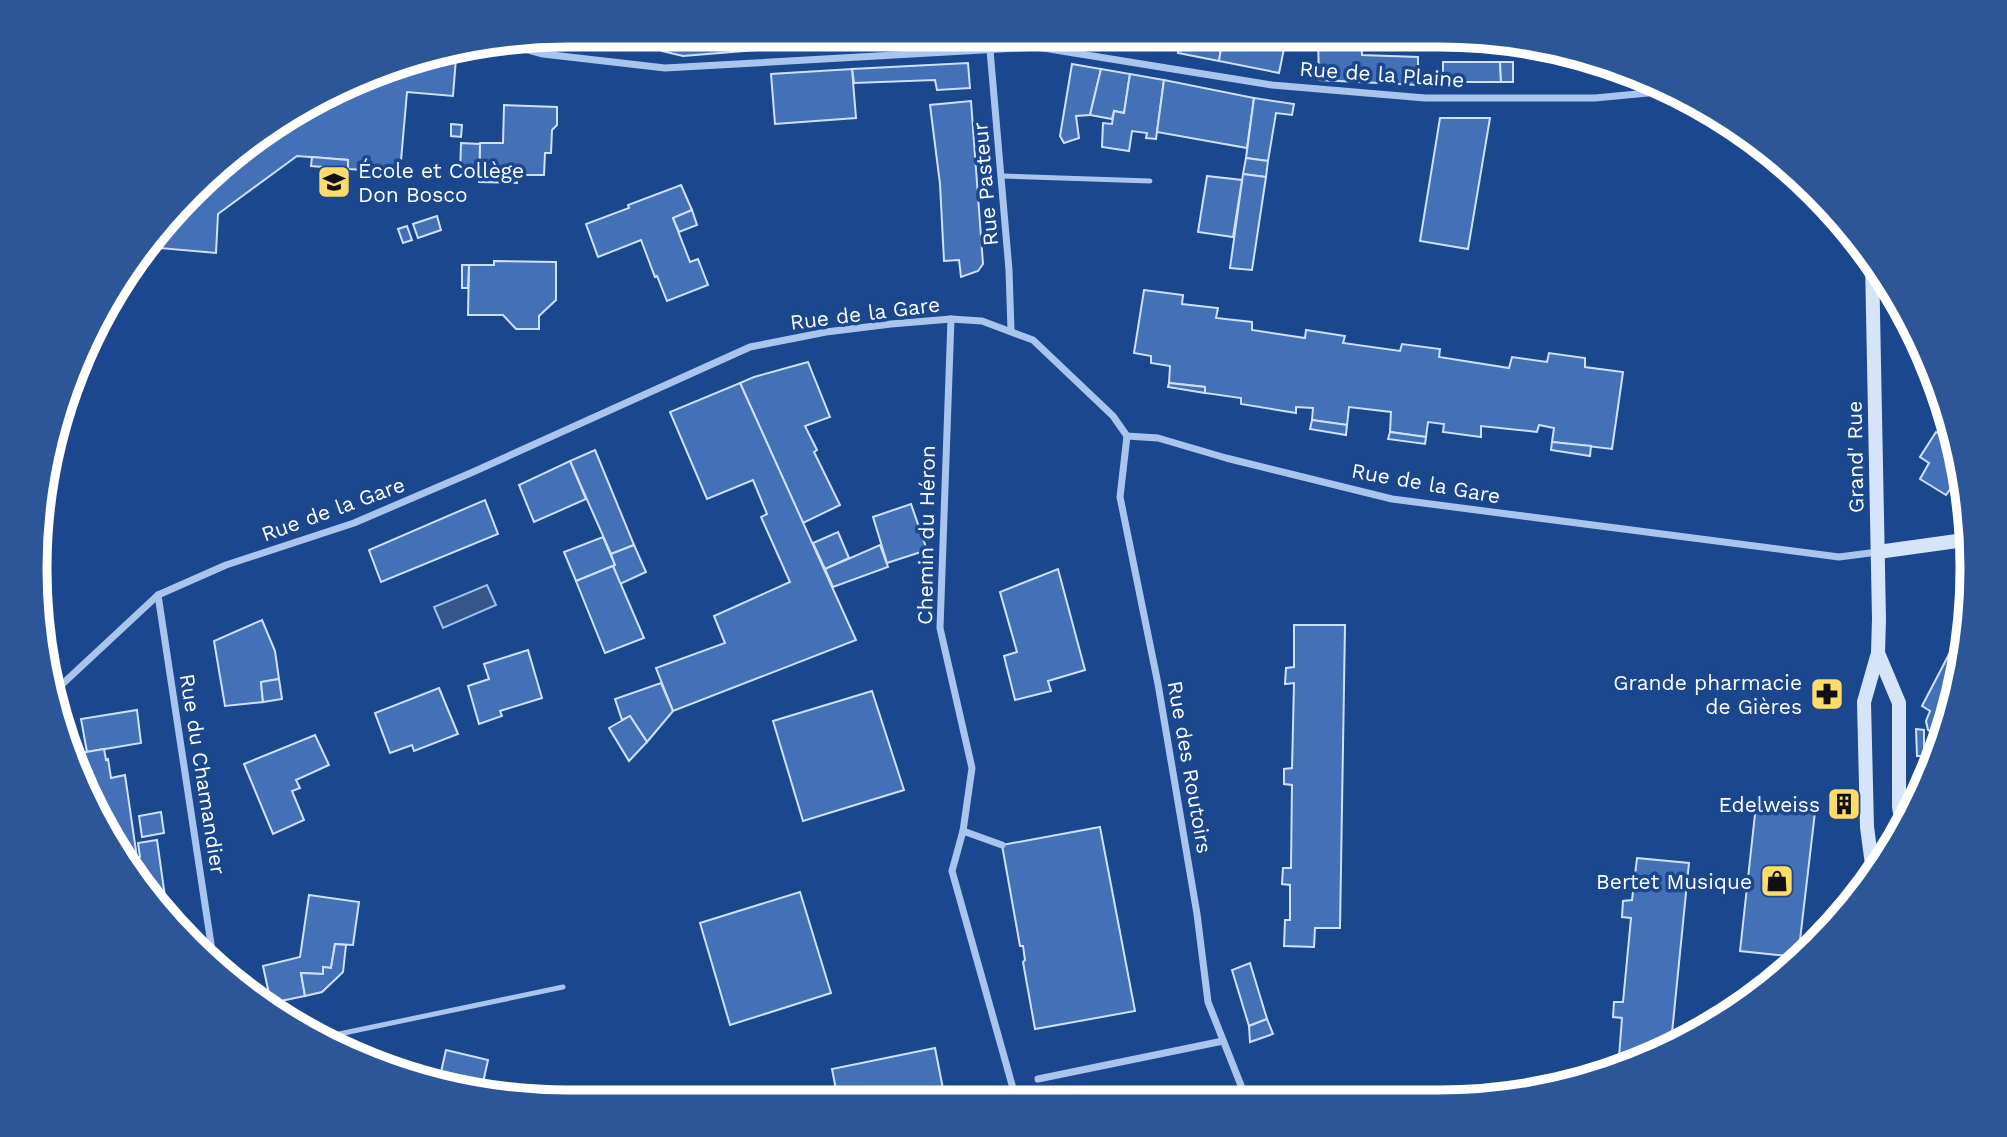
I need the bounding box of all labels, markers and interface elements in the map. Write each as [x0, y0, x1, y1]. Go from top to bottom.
street label: Rue de la Plaine [1299, 56, 1465, 92]
street label: Rue Pasteur [967, 121, 1003, 247]
place label: École et Collège Don Bosco [358, 158, 524, 207]
school or university icon: École et Collège Don Bosco [315, 163, 353, 201]
street label: Rue de la Gare [789, 291, 941, 335]
street label: Grand' Rue [1842, 401, 1868, 513]
street label: Chemin du Héron [912, 445, 940, 625]
street label: Rue de la Gare [1350, 458, 1502, 508]
street label: Rue de la Gare [258, 471, 408, 547]
place label: Grande pharmacie de Gières [1613, 670, 1802, 719]
street label: Rue du Chamandier [175, 672, 231, 877]
pharmacy icon: Grande pharmacie de Gières [1808, 675, 1846, 713]
street label: Rue des Routoirs [1163, 679, 1217, 855]
building icon: Edelweiss [1825, 785, 1863, 823]
place label: Edelweiss [1719, 792, 1820, 817]
shop icon: Bertet Musique [1758, 862, 1796, 900]
place label: Bertet Musique [1596, 869, 1752, 894]

